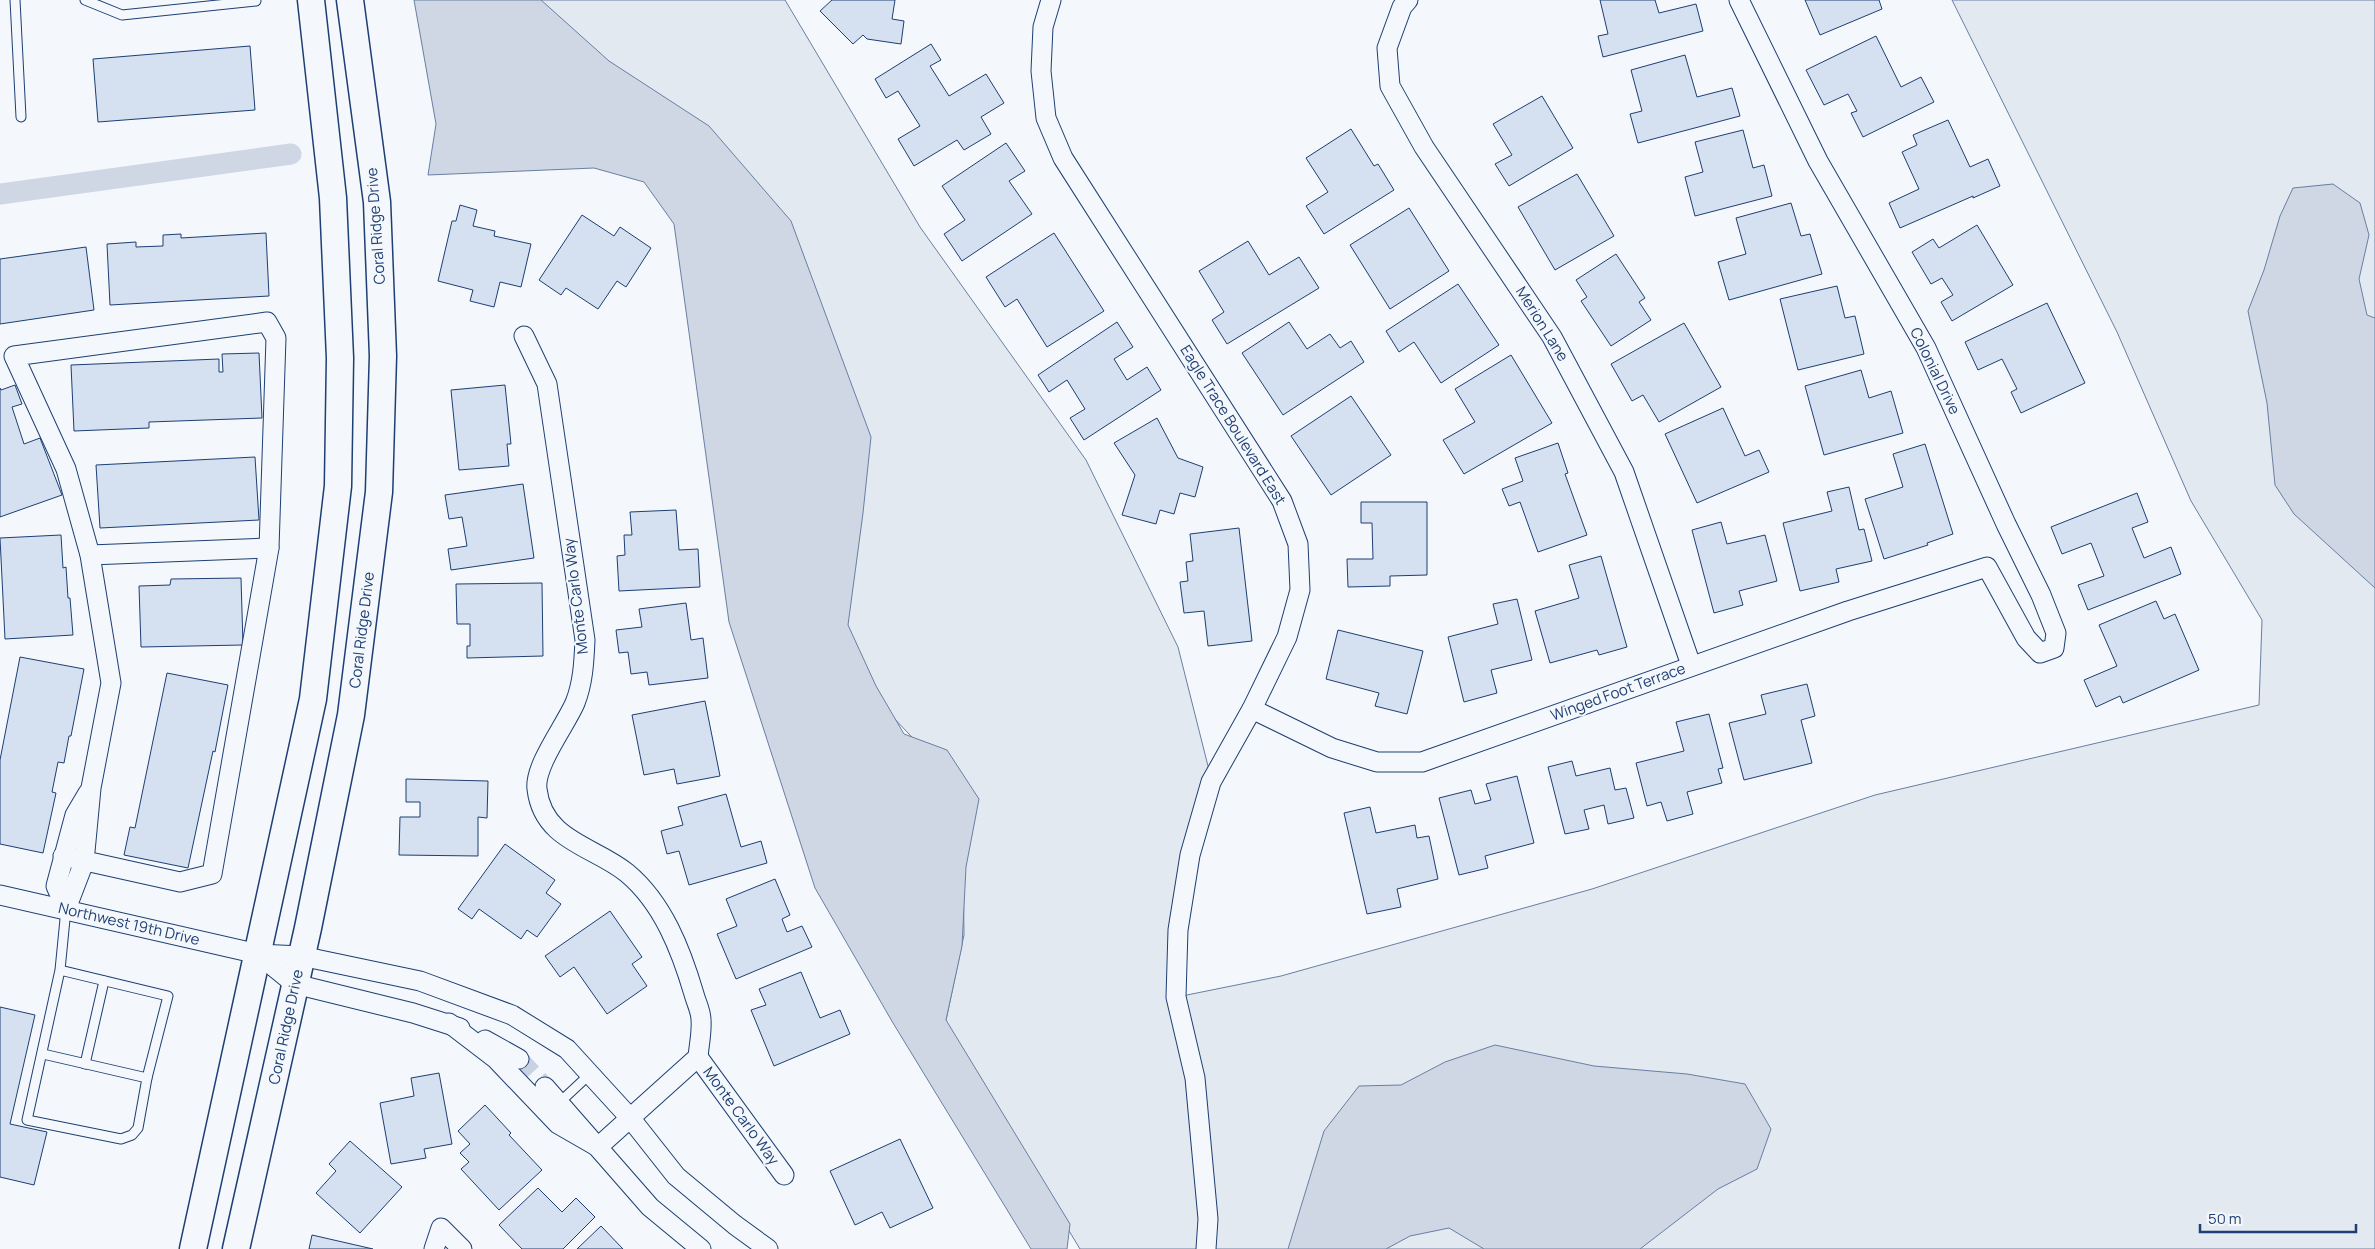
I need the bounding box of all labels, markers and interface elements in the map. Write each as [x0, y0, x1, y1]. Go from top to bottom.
street label: Coral Ridge Drive [361, 167, 390, 285]
street label: Merion Lane [1511, 282, 1574, 365]
street label: Colonial Drive [1905, 324, 1966, 418]
street label: Eagle Trace Boulevard East [1176, 341, 1291, 509]
street label: Monte Carlo Way [558, 537, 593, 655]
street label: Coral Ridge Drive [344, 570, 379, 689]
street label: Winged Foot Terrace [1548, 657, 1688, 726]
street label: Northwest 19th Drive [56, 897, 202, 950]
street label: Coral Ridge Drive [263, 967, 308, 1086]
street label: Monte Carlo Way [699, 1062, 784, 1169]
scale bar [2200, 1202, 2356, 1234]
text: 50 m [2208, 1208, 2242, 1229]

